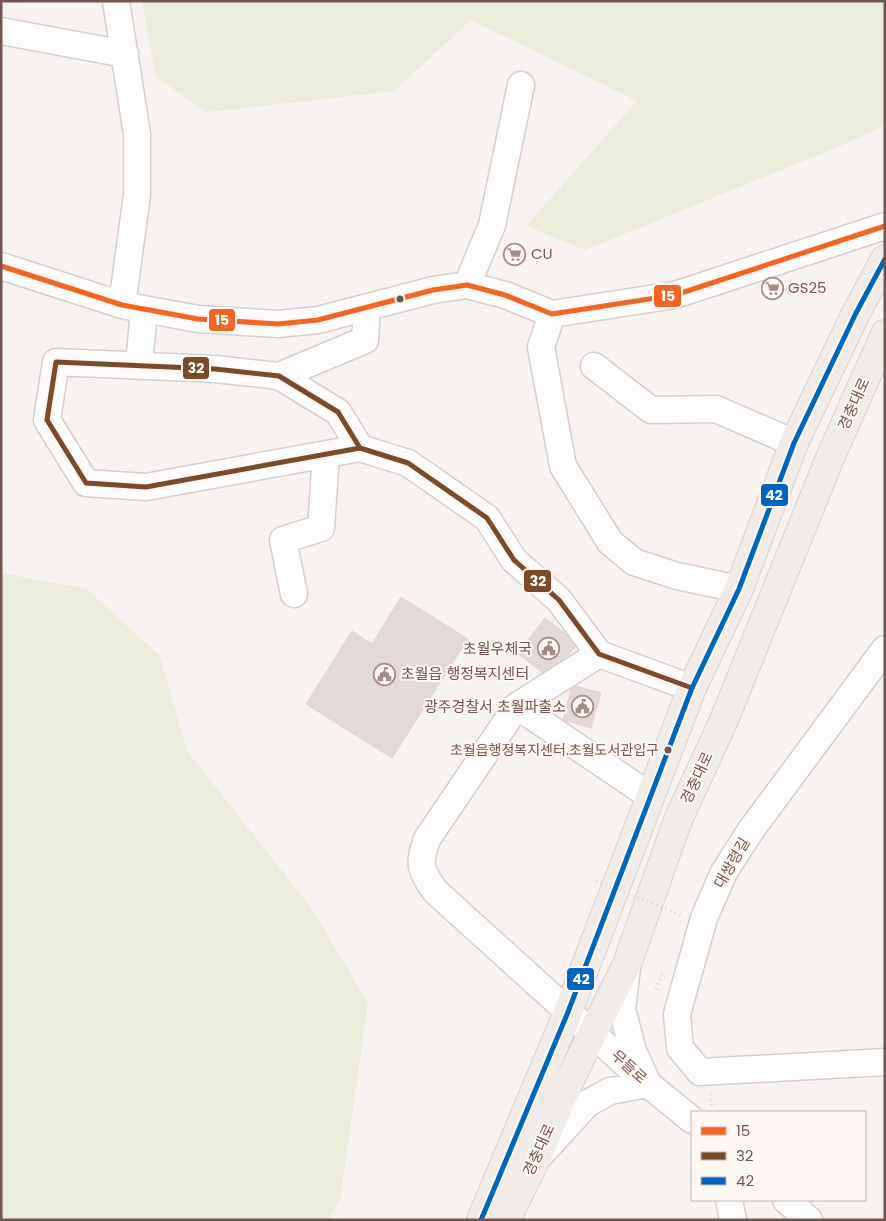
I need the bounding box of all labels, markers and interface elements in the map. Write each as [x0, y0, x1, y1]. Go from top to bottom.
supermarket icon: CU [503, 242, 527, 266]
place label: CU [531, 243, 553, 264]
supermarket icon: GS25 [760, 276, 784, 300]
place label: GS25 [788, 277, 827, 298]
line badge: 15 [653, 284, 682, 308]
text: 15 [661, 286, 675, 306]
unlabelled marker [395, 294, 405, 304]
line badge: 15 [208, 308, 236, 332]
text: 15 [215, 310, 229, 330]
line badge: 32 [182, 356, 210, 380]
text: 32 [188, 358, 204, 378]
street label: 경충대로 [833, 374, 874, 433]
line badge: 42 [760, 483, 789, 507]
text: 42 [765, 485, 783, 505]
line badge: 32 [523, 569, 552, 593]
text: 32 [530, 571, 546, 591]
public building icon: 초월우체국 [536, 637, 560, 661]
place label: 초월우체국 [463, 638, 532, 659]
public building icon: 초월읍 행정복지센터 [373, 662, 397, 686]
place label: 초월읍 행정복지센터 [401, 663, 529, 684]
public building icon: 광주경찰서 초월파출소 [570, 695, 594, 719]
place label: 광주경찰서 초월파출소 [424, 696, 566, 717]
place label: 초월읍행정복지센터.초월도서관입구 [450, 740, 659, 760]
marker: 초월읍행정복지센터.초월도서관입구 [663, 745, 673, 755]
street label: 경충대로 [675, 748, 718, 807]
street label: 대쌍령길 [709, 834, 754, 892]
line badge: 42 [566, 967, 595, 991]
text: 42 [572, 969, 590, 989]
street label: 무들로 [607, 1045, 652, 1088]
legend [691, 1111, 866, 1201]
street label: 경충대로 [518, 1120, 559, 1179]
text: 15 [736, 1120, 750, 1141]
text: 32 [736, 1145, 753, 1166]
text: 42 [736, 1170, 754, 1191]

